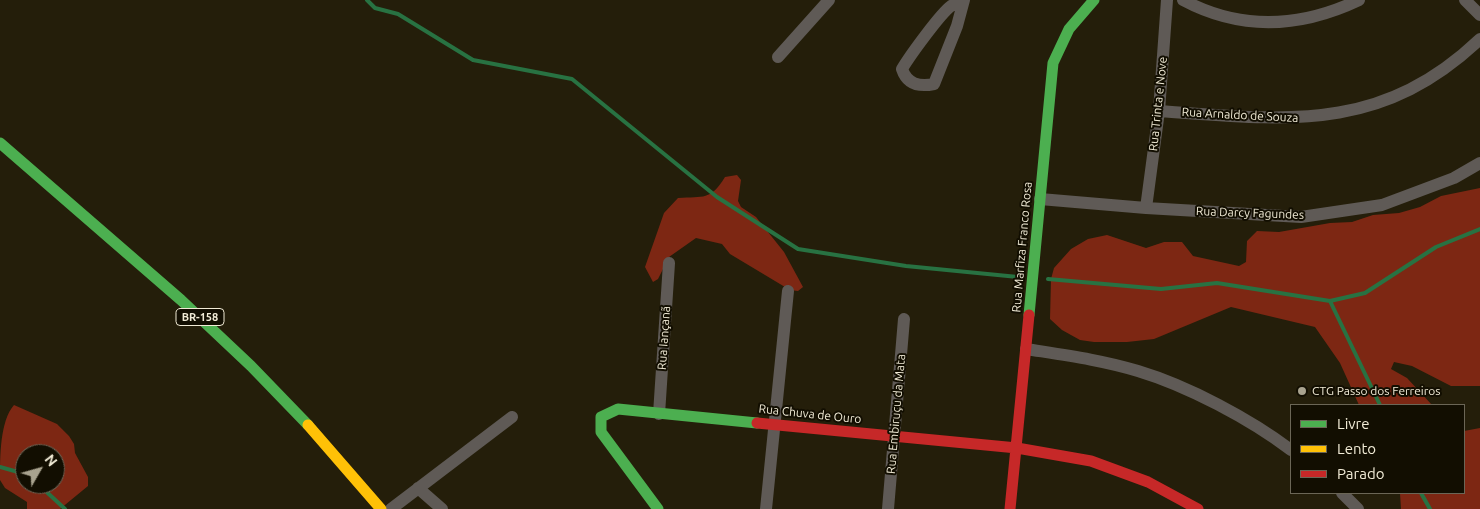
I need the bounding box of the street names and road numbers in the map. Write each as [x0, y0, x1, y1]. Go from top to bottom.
street label: Rua Trinta e Nove [1146, 56, 1170, 152]
street label: Rua Arnaldo de Souza [1181, 105, 1299, 125]
street label: Rua Marfiza Franco Rosa [1009, 181, 1035, 313]
street label: Rua Darcy Fagundes [1196, 204, 1304, 222]
street label: Rua Iançanã [655, 306, 673, 370]
road number: BR-158 [176, 308, 224, 326]
street label: Rua Embiruçu da Mata [884, 353, 908, 475]
street label: Rua Chuva de Ouro [758, 401, 862, 427]

